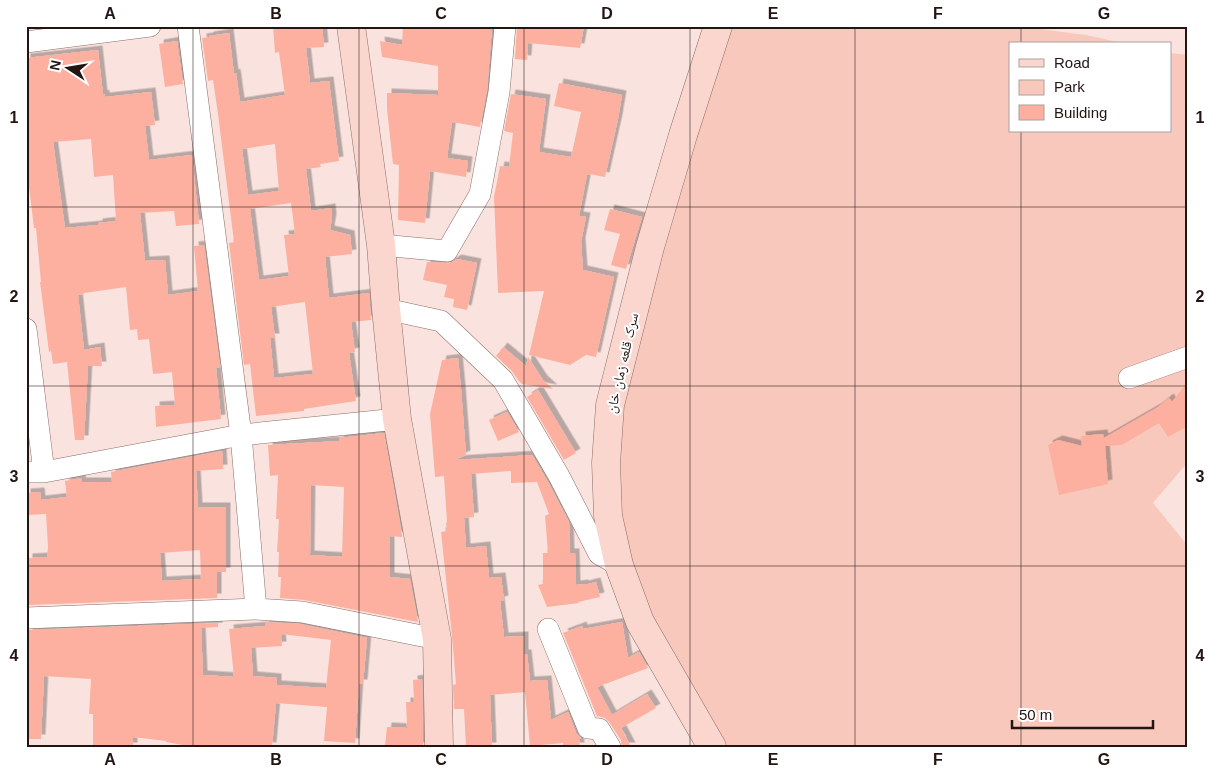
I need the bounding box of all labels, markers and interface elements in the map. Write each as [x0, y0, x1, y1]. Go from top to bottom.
text: A [104, 5, 116, 22]
text: B [270, 5, 282, 22]
text: C [435, 5, 447, 22]
text: D [601, 5, 613, 22]
text: E [768, 5, 779, 22]
text: F [933, 5, 943, 22]
text: G [1098, 5, 1110, 22]
north arrow [42, 42, 92, 92]
legend [1009, 42, 1172, 132]
text: Road [1054, 54, 1090, 71]
text: N [46, 59, 64, 72]
text: Park [1054, 78, 1085, 95]
text: Building [1054, 104, 1107, 121]
text: 1 [10, 109, 19, 126]
text: 1 [1196, 109, 1205, 126]
text: 2 [10, 288, 19, 305]
text: 2 [1196, 288, 1205, 305]
street label: سرک قلعه زمان خان [603, 311, 642, 415]
text: 3 [10, 468, 19, 485]
text: 3 [1196, 468, 1205, 485]
text: 4 [10, 647, 19, 664]
text: 4 [1196, 647, 1205, 664]
scale bar [1012, 698, 1153, 730]
text: 50 m [1019, 706, 1052, 723]
text: A [104, 751, 116, 768]
text: B [270, 751, 282, 768]
text: C [435, 751, 447, 768]
text: D [601, 751, 613, 768]
text: E [768, 751, 779, 768]
text: F [933, 751, 943, 768]
text: G [1098, 751, 1110, 768]

